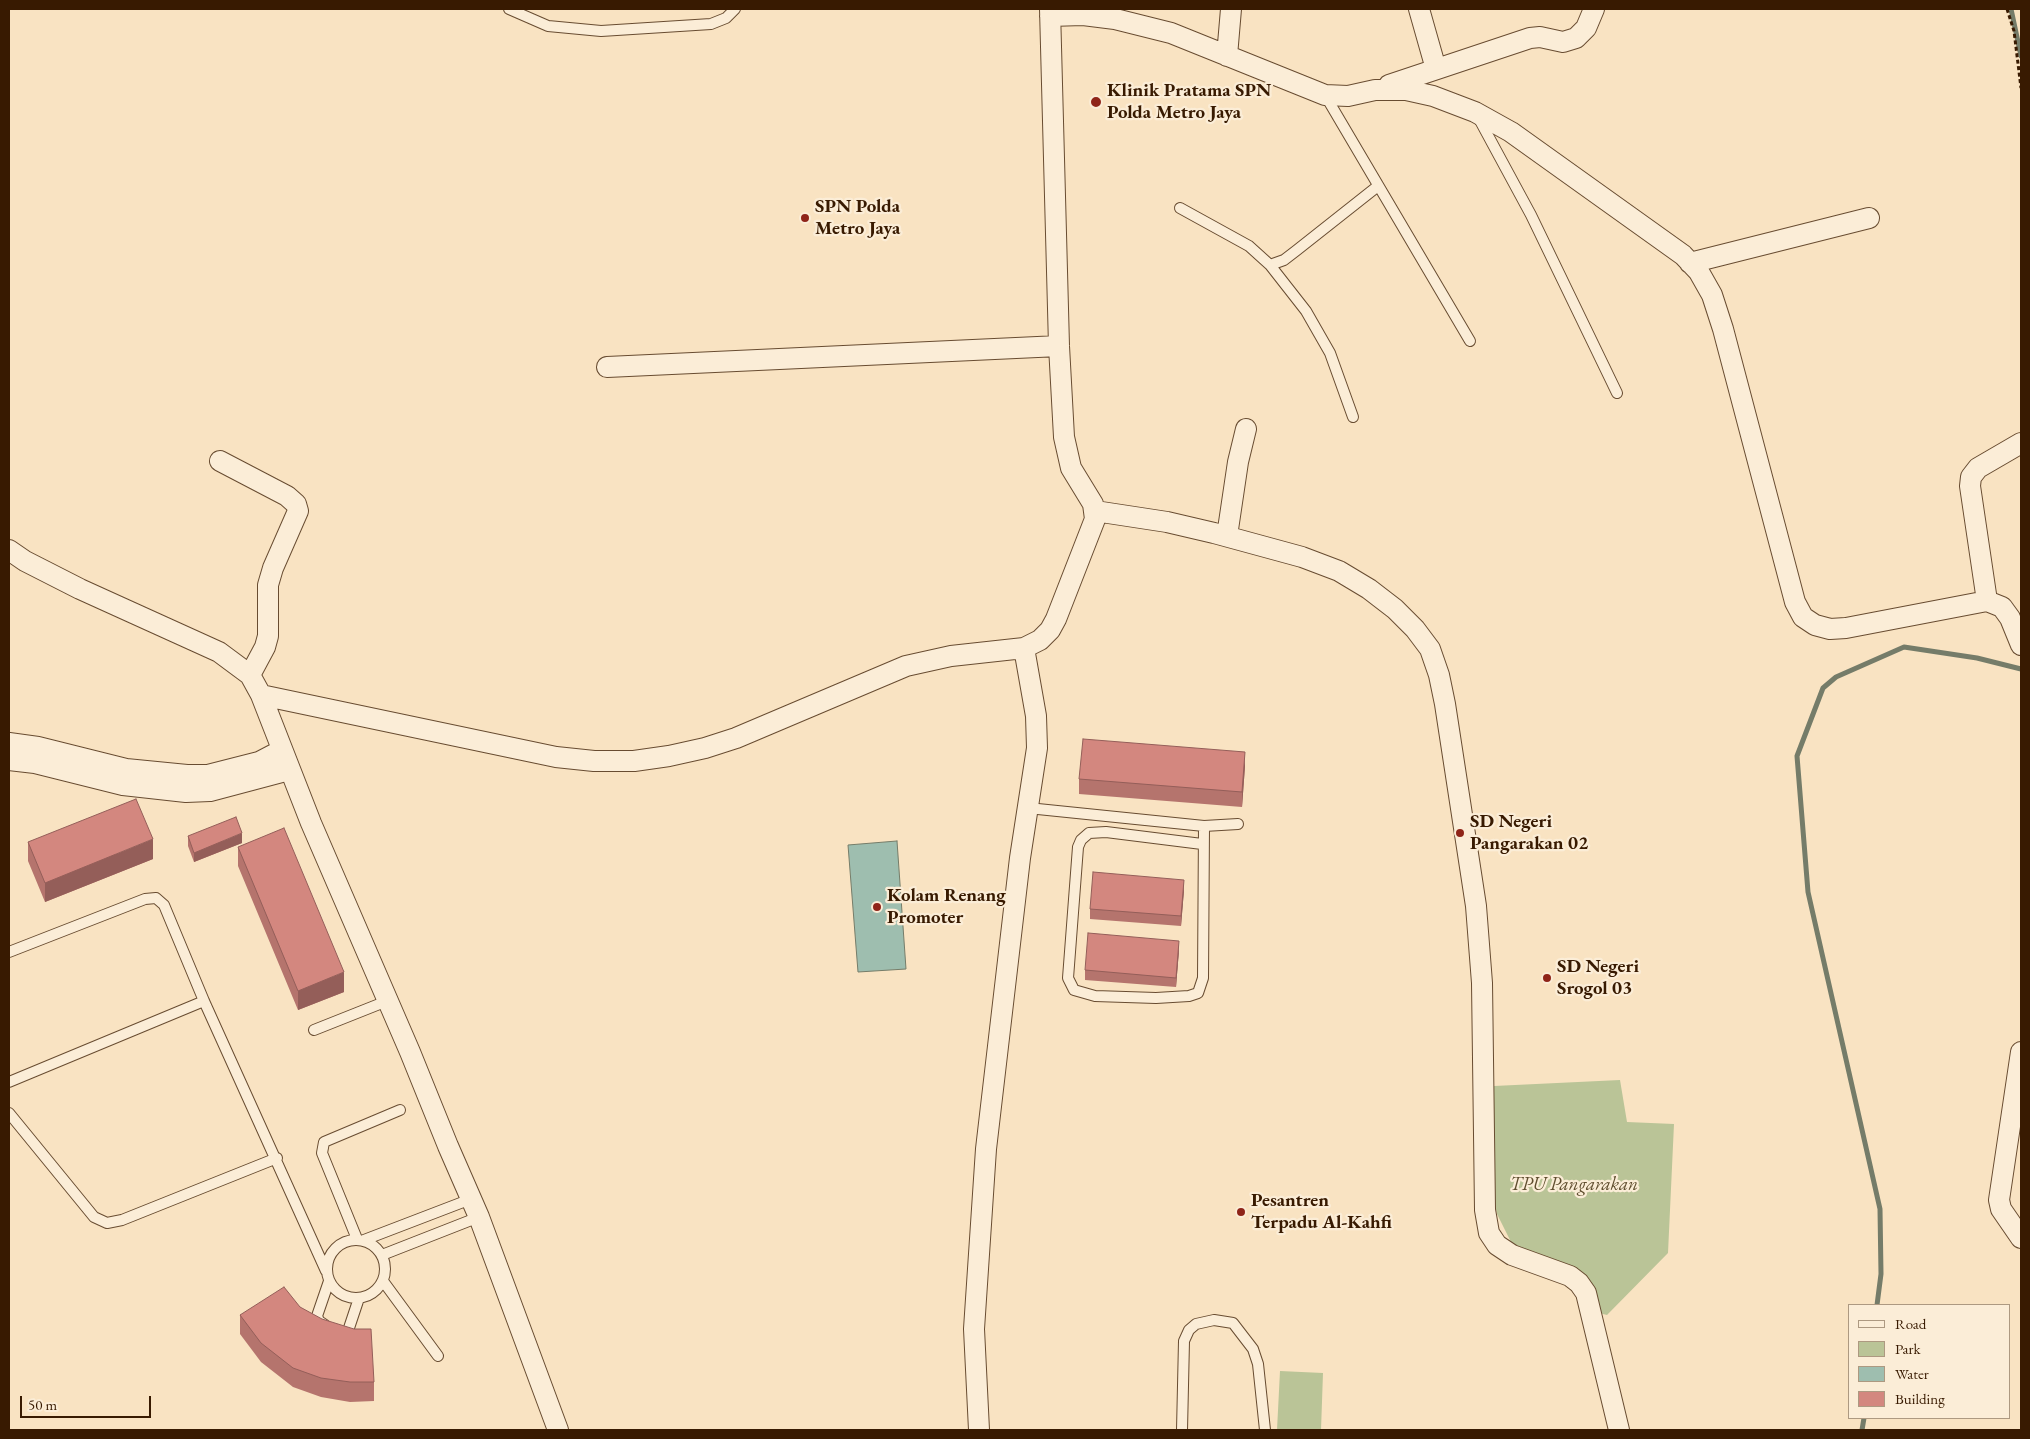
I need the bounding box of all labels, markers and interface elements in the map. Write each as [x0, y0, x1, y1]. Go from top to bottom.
place label: Klinik Pratama SPN Polda Metro Jaya [1107, 80, 1271, 124]
marker: Klinik Pratama SPN Polda Metro Jaya [1089, 95, 1103, 109]
place label: SPN Polda Metro Jaya [815, 196, 900, 240]
marker: SPN Polda Metro Jaya [799, 212, 811, 224]
place label: SD Negeri Pangarakan 02 [1470, 811, 1588, 855]
marker: SD Negeri Pangarakan 02 [1454, 827, 1466, 839]
place label: Kolam Renang Promoter [887, 885, 1006, 929]
marker: Kolam Renang Promoter [871, 901, 883, 913]
place label: SD Negeri Srogol 03 [1557, 956, 1639, 1000]
marker: SD Negeri Srogol 03 [1541, 972, 1553, 984]
park label: TPU Pangarakan [1510, 1174, 1638, 1196]
place label: Pesantren Terpadu Al-Kahfi [1251, 1190, 1392, 1234]
marker: Pesantren Terpadu Al-Kahfi [1235, 1206, 1247, 1218]
legend [1848, 1304, 2010, 1419]
text: Road [1895, 1314, 1926, 1333]
text: Park [1895, 1339, 1921, 1358]
text: Water [1895, 1364, 1929, 1383]
scale bar [22, 1386, 154, 1418]
text: Building [1895, 1389, 1945, 1408]
text: 50 m [28, 1395, 57, 1414]

